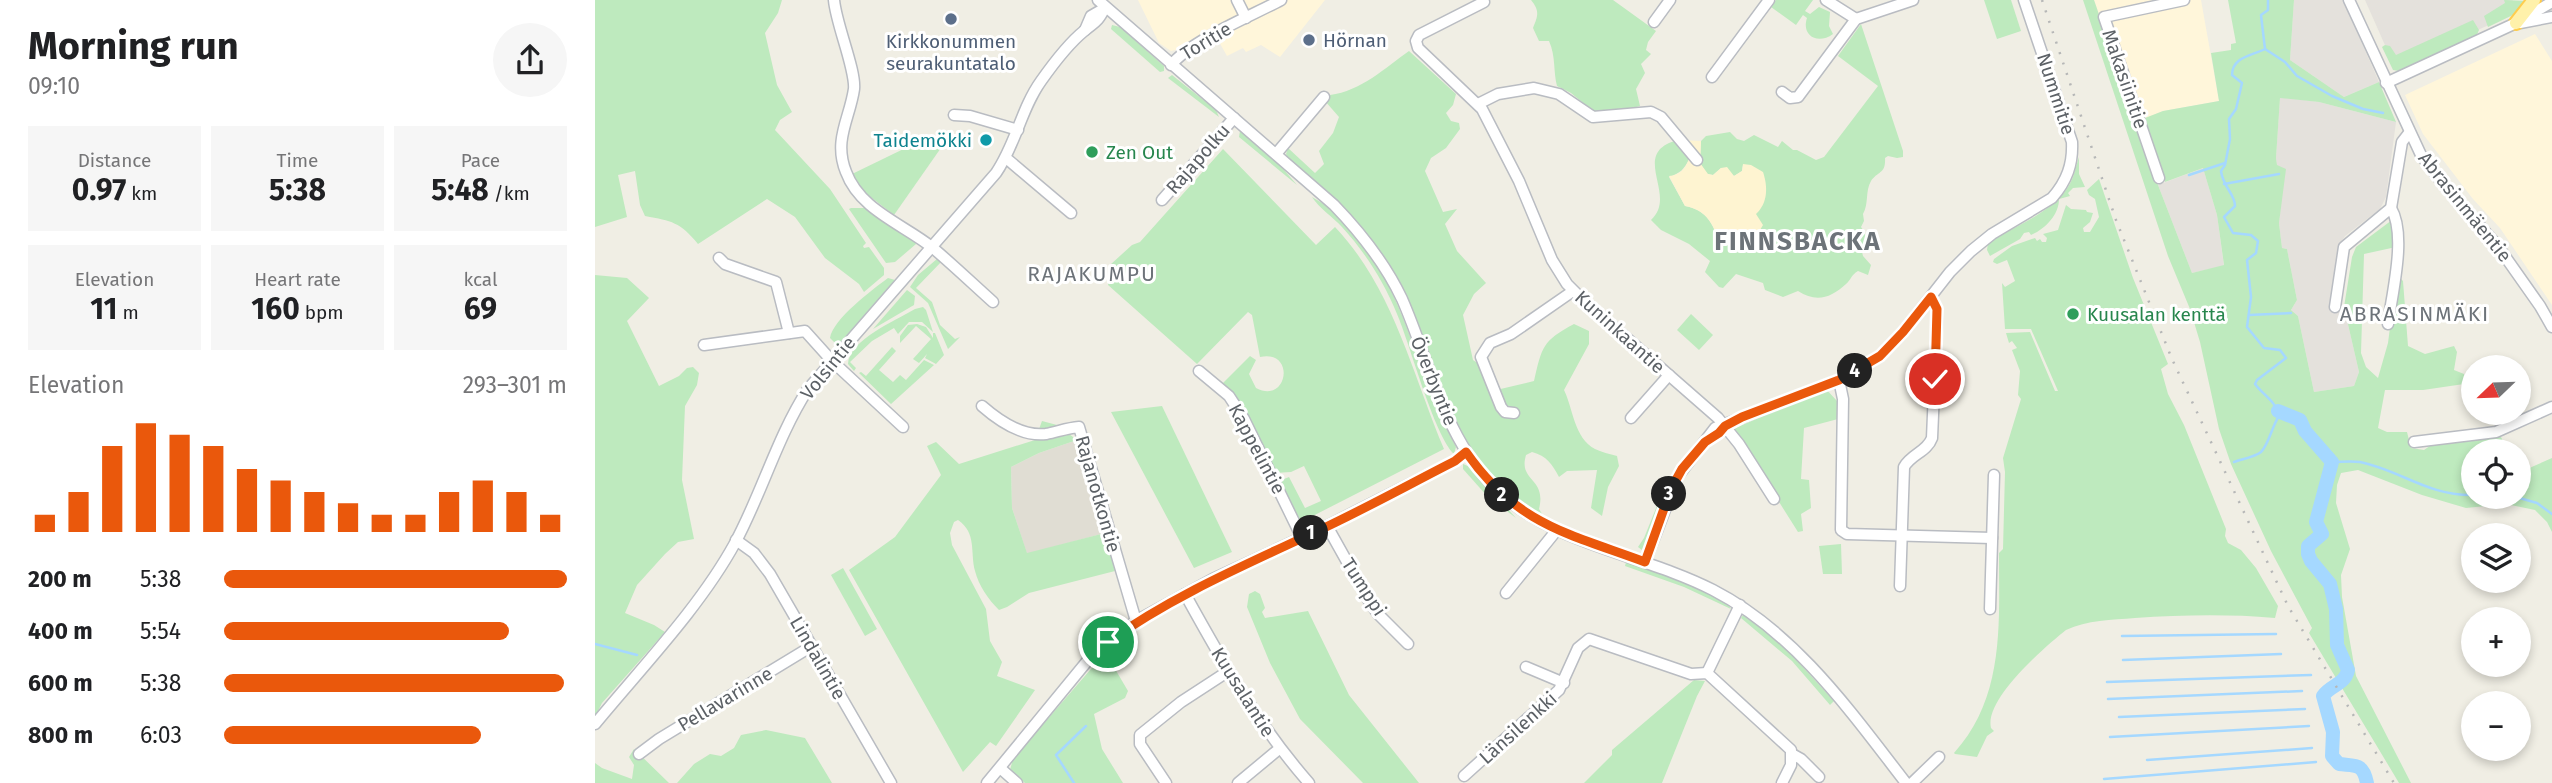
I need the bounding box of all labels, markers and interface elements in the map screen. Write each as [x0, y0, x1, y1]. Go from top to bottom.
marker: Kirkkonummen seurakuntatalo [943, 11, 959, 27]
street label: Toritie [1176, 17, 1236, 65]
text: Morning run [28, 23, 239, 69]
button: share [493, 23, 567, 97]
street label: Makasiinitie [2097, 26, 2153, 132]
place label: Hörnan [1323, 29, 1387, 52]
place label: Kirkkonummen seurakuntatalo [886, 30, 1016, 75]
marker: Hörnan [1301, 32, 1317, 48]
street label: Nummitie [2032, 50, 2080, 138]
text: 09:10 [28, 72, 80, 100]
street label: Rajapolku [1161, 119, 1235, 199]
place label: Taidemökki [874, 129, 972, 152]
marker: Taidemökki [978, 132, 994, 148]
place label: Zen Out [1106, 141, 1173, 164]
marker: Zen Out [1084, 144, 1100, 160]
street label: Abrasinmäentie [2414, 147, 2516, 267]
text: Distance [78, 149, 151, 172]
text: Time [277, 149, 318, 172]
text: Pace [461, 149, 500, 172]
text: 0.97 [72, 172, 126, 208]
text: 5:38 [269, 172, 326, 208]
text: 5:48 [431, 172, 489, 208]
text: km [126, 182, 157, 205]
text: /km [489, 182, 530, 205]
district label: FINNSBACKA [1714, 226, 1882, 257]
district label: RAJAKUMPU [1027, 261, 1157, 287]
text: Elevation [75, 268, 154, 291]
text: Heart rate [254, 268, 341, 291]
text: kcal [463, 268, 498, 291]
street label: Kuninkaantie [1570, 286, 1670, 378]
text: 11 [90, 291, 117, 327]
text: 160 [251, 291, 300, 327]
text: 69 [464, 291, 497, 327]
text: m [117, 301, 139, 324]
text: bpm [300, 301, 344, 324]
district label: ABRASINMÄKI [2340, 301, 2490, 327]
place label: Kuusalan kenttä [2087, 303, 2226, 326]
marker: Kuusalan kenttä [2065, 306, 2081, 322]
street label: Volsintie [796, 332, 860, 404]
street label: Överbyntie [1406, 333, 1462, 429]
pin [1905, 349, 1965, 409]
pin: 4 [1837, 354, 1873, 388]
north arrow [2461, 355, 2531, 425]
map controls [2461, 355, 2531, 761]
text: 4 [1849, 359, 1860, 382]
icon: check [1916, 360, 1954, 398]
text: Elevation [28, 371, 124, 399]
text: 293–301 m [463, 371, 567, 399]
street label: Kappelintie [1224, 400, 1290, 498]
street label: Rajanotkontie [1070, 433, 1126, 555]
button: locate [2461, 439, 2531, 509]
pin: 3 [1651, 476, 1687, 512]
pin: 2 [1485, 477, 1520, 512]
text: 3 [1664, 482, 1673, 505]
text: 2 [1497, 483, 1506, 506]
pin: 1 [1293, 516, 1329, 550]
text: 1 [1306, 521, 1315, 544]
button: layers [2461, 523, 2531, 593]
street label: Tumppi [1337, 554, 1391, 620]
text: 200 m [28, 565, 92, 593]
text: 5:38 [140, 565, 181, 593]
button: + [2461, 607, 2531, 677]
street label: Lindalintie [785, 612, 851, 704]
pin [1078, 612, 1138, 672]
text: 400 m [28, 617, 93, 645]
text: 5:54 [140, 617, 181, 645]
icon: arrive [1089, 623, 1127, 661]
street label: Kuusalantie [1206, 643, 1280, 741]
street label: Pellavarinne [673, 662, 777, 736]
text: 600 m [28, 669, 93, 697]
text: 5:38 [140, 669, 181, 697]
street label: Länsilenkki [1474, 687, 1562, 769]
button: − [2461, 691, 2531, 761]
text: 800 m [28, 721, 93, 749]
text: 6:03 [140, 721, 182, 749]

